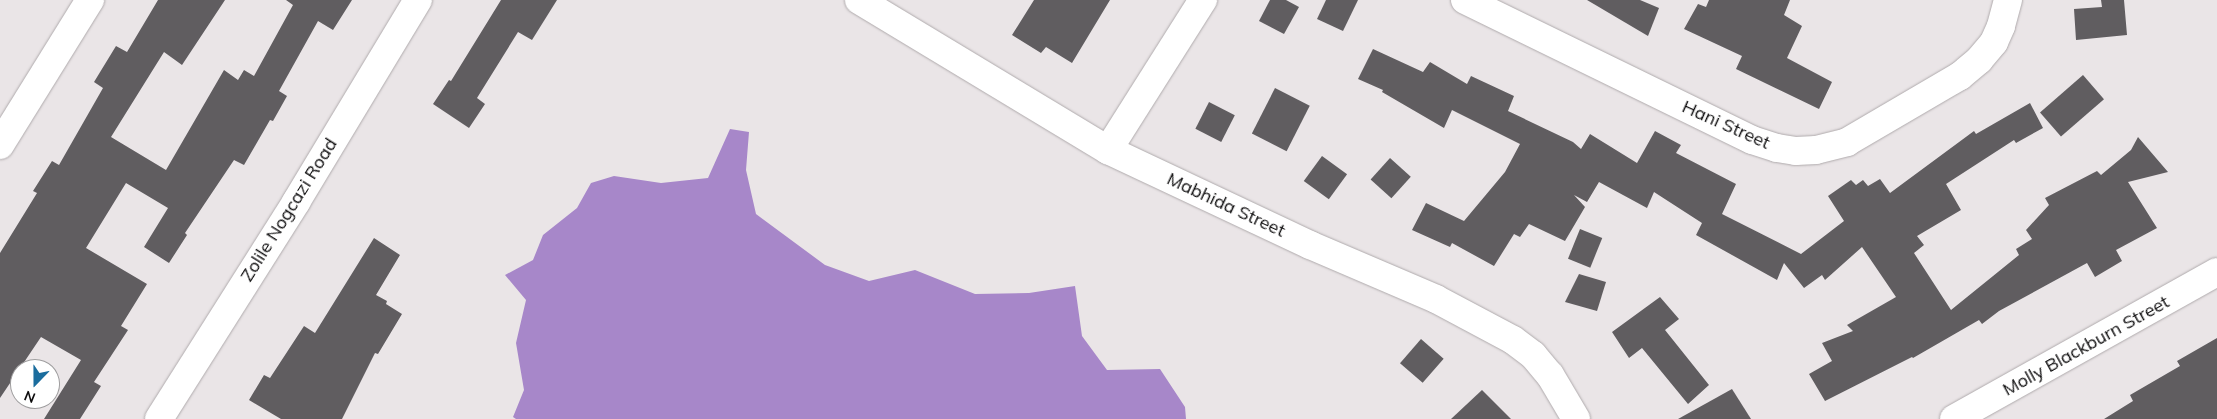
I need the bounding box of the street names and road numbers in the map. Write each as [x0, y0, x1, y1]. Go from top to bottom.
street label: Hani Street [1679, 96, 1773, 154]
street label: Zolile Nogcazi Road [236, 134, 342, 286]
street label: Mabhida Street [1163, 168, 1289, 242]
street label: Molly Blackburn Street [1999, 291, 2173, 401]

